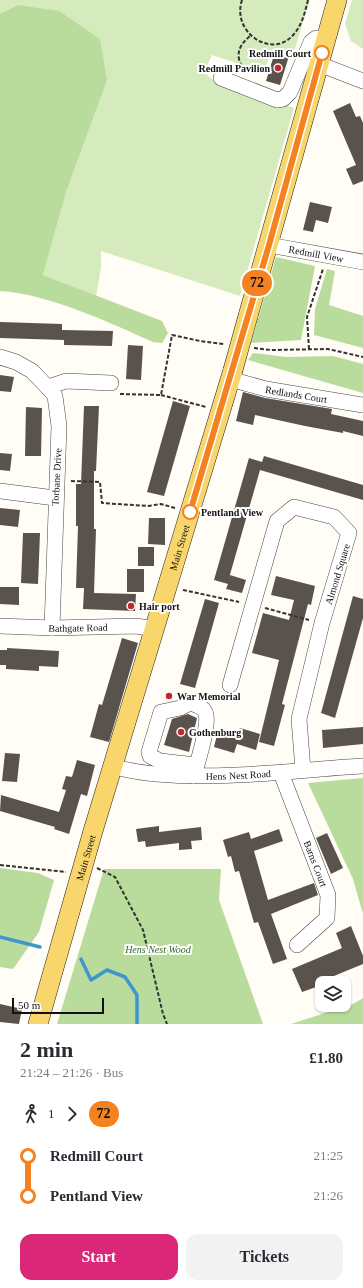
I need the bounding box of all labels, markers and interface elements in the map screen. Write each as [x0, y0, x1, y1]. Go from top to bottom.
marker: Redmill Court [314, 45, 330, 61]
place label: Redmill Court [249, 48, 312, 59]
place label: Redmill Pavilion [199, 63, 270, 74]
marker: Redmill Pavilion [273, 63, 283, 73]
street label: Redmill View [288, 244, 345, 265]
line badge: 72 [239, 270, 275, 296]
text: 72 [250, 275, 264, 290]
street label: Redlands Court [264, 384, 328, 405]
street label: Torbane Drive [49, 447, 64, 506]
marker: Pentland View [182, 504, 198, 520]
place label: Pentland View [201, 507, 264, 518]
street label: Main Street [167, 523, 192, 572]
street label: Almond Square [323, 542, 352, 606]
marker: Hair port [126, 601, 136, 611]
place label: Hair port [139, 601, 180, 612]
street label: Bathgate Road [48, 622, 108, 634]
marker: War Memorial [164, 691, 174, 701]
place label: War Memorial [177, 691, 241, 702]
marker: Gothenburg [176, 727, 186, 737]
place label: Gothenburg [189, 727, 241, 738]
street label: Hens Nest Road [206, 768, 271, 782]
street label: Main Street [74, 833, 98, 882]
street label: Barns Court [302, 839, 329, 889]
park label: Hens Nest Wood [124, 944, 192, 955]
map controls [315, 976, 351, 1012]
button: layers [315, 976, 351, 1012]
scale bar [12, 996, 104, 1015]
text: 50 m [18, 999, 40, 1011]
text: 2 min [20, 1037, 73, 1062]
text: £1.80 [309, 1050, 343, 1066]
text: 21:24 – 21:26 · Bus [20, 1065, 123, 1080]
icon: walk [20, 1103, 42, 1125]
icon: forward [61, 1103, 83, 1125]
text: 1 [48, 1106, 55, 1121]
text: 72 [97, 1106, 111, 1121]
text: Redmill Court [50, 1148, 143, 1164]
text: 21:25 [313, 1148, 343, 1163]
text: Pentland View [50, 1188, 143, 1204]
text: 21:26 [313, 1188, 343, 1203]
button: Start [20, 1234, 178, 1280]
button: Tickets [186, 1234, 343, 1280]

